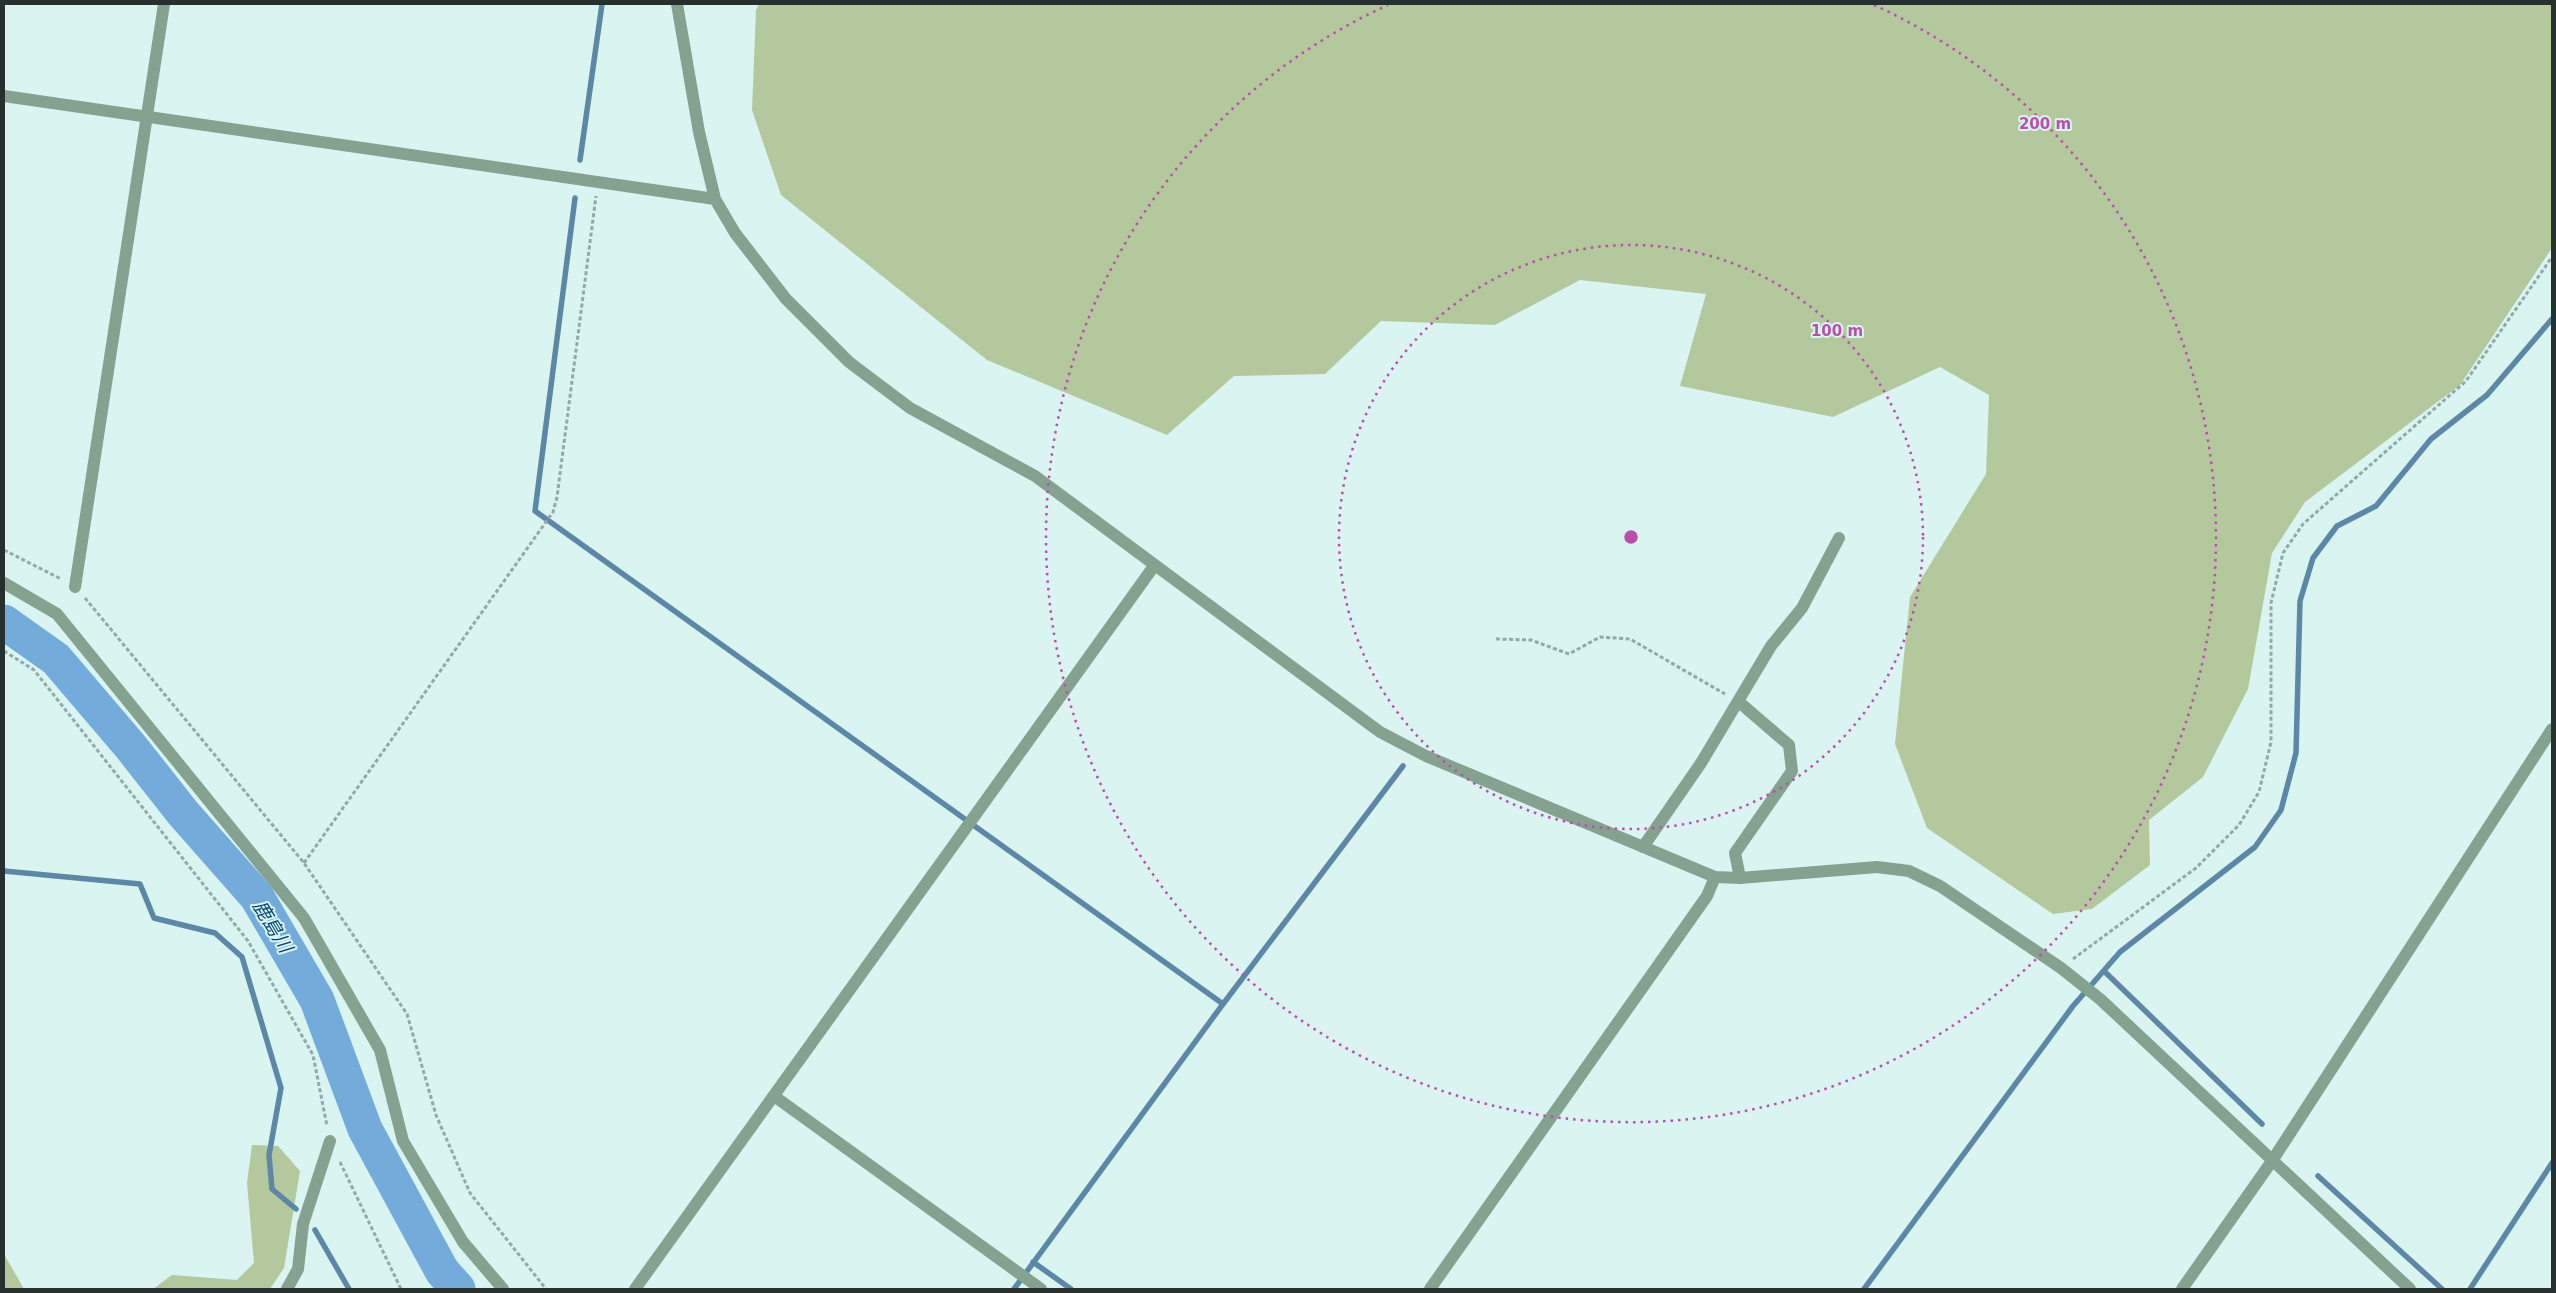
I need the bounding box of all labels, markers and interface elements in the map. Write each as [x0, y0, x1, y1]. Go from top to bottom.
text: 200 m [2019, 115, 2071, 133]
text: 100 m [1811, 322, 1863, 340]
centre of rings [1622, 528, 1640, 546]
water label: 鹿島川 [249, 896, 298, 958]

